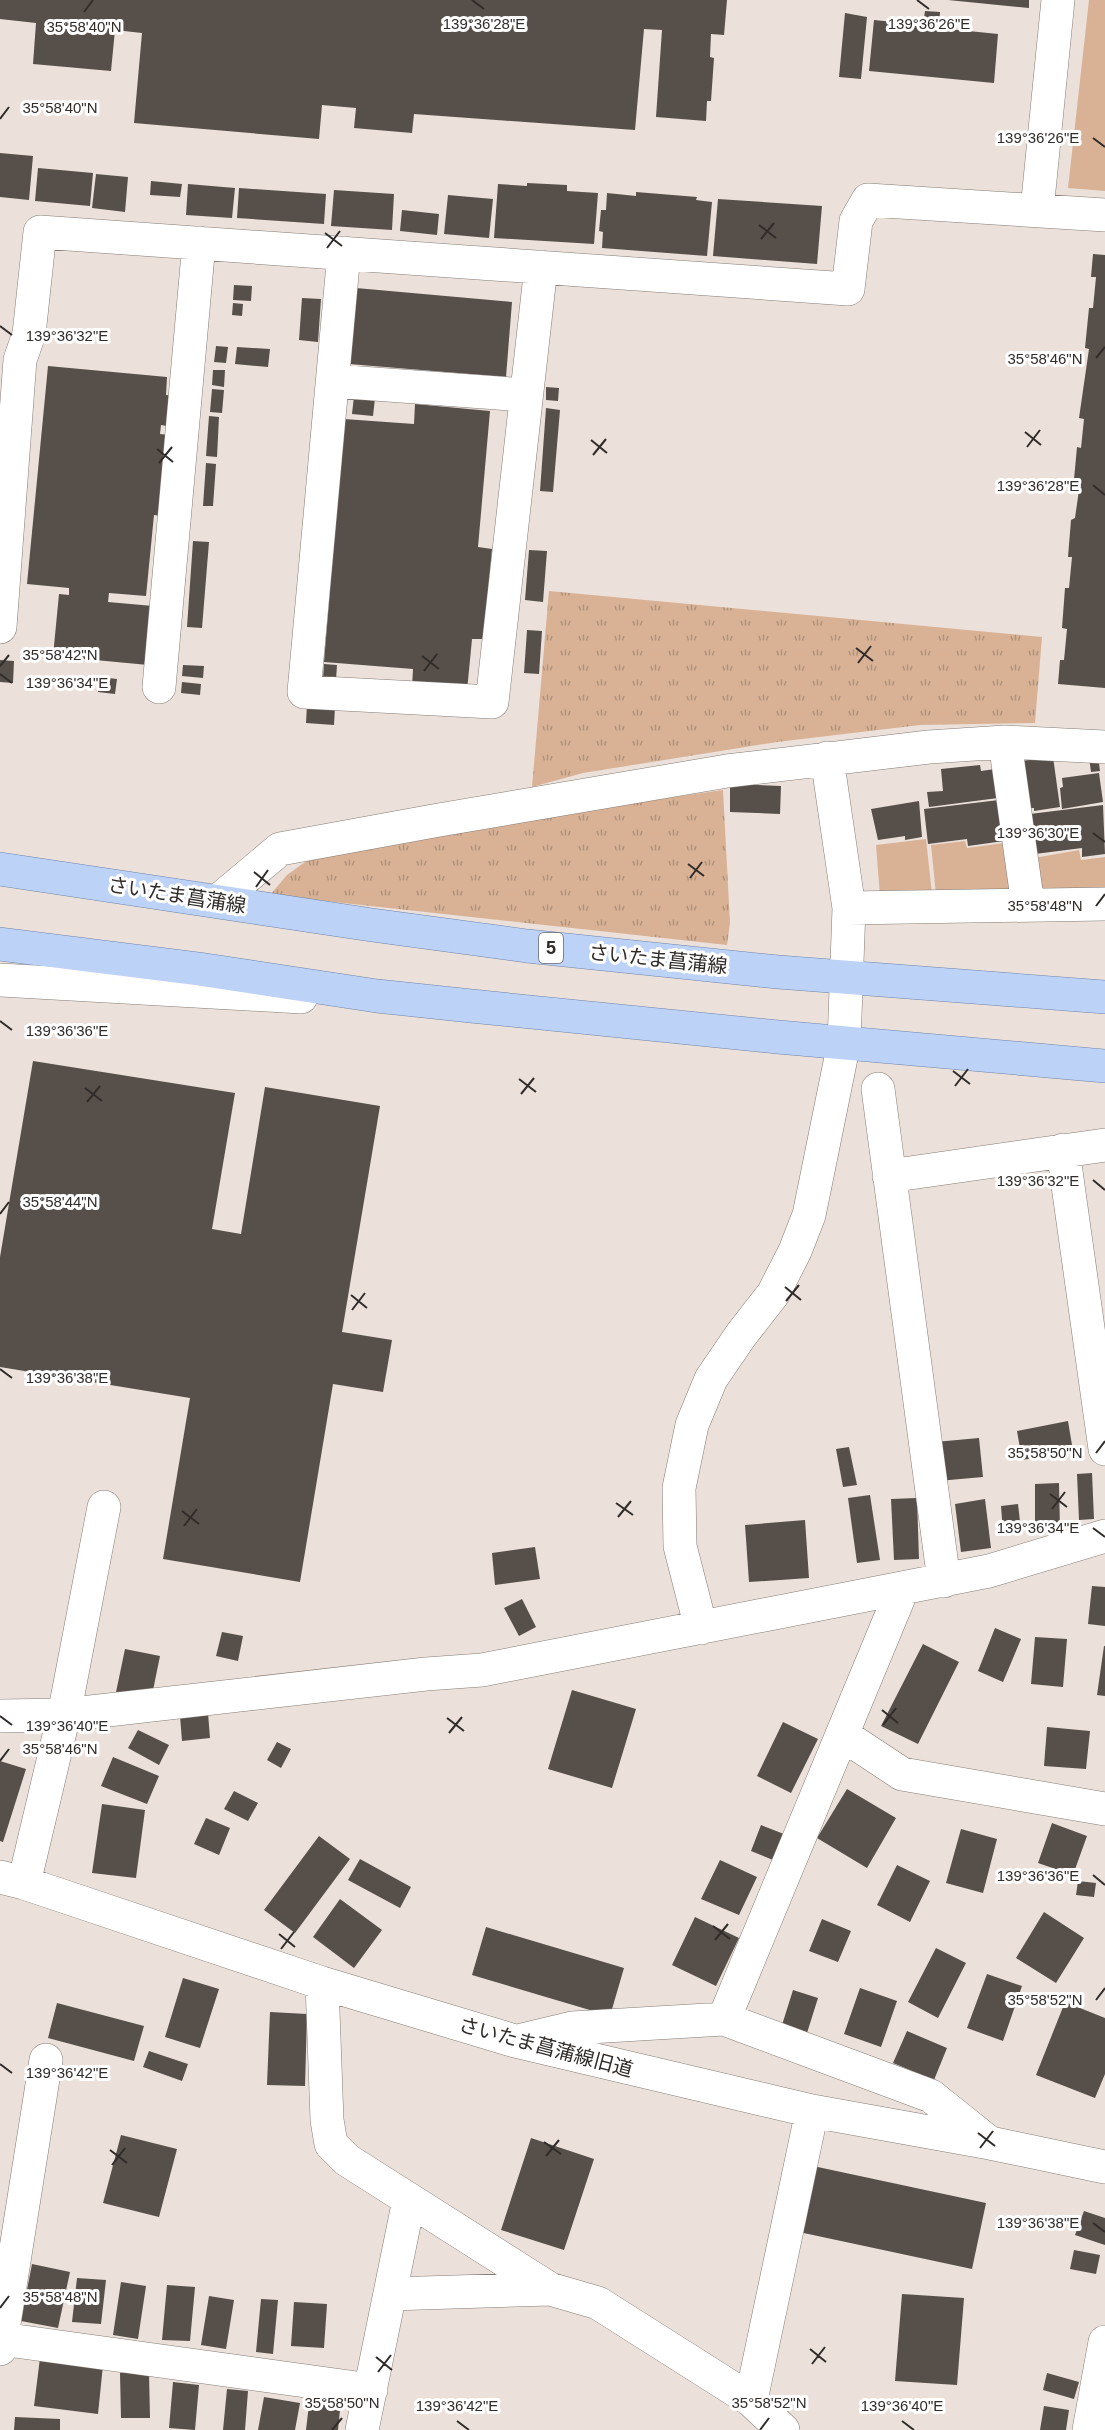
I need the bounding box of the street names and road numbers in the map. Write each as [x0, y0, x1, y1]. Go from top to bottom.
street label: さいたま菖蒲線 [106, 873, 248, 917]
road number: 5 [539, 933, 563, 963]
street label: さいたま菖蒲線 [588, 941, 728, 977]
street label: さいたま菖蒲線旧道 [457, 2013, 635, 2081]

